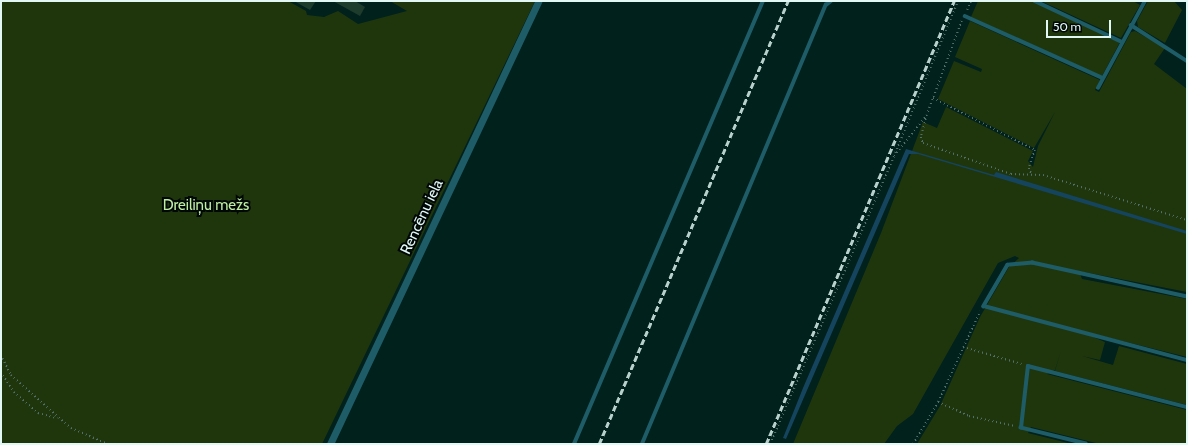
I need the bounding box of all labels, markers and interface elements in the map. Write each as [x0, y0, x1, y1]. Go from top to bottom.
scale bar [1048, 12, 1113, 38]
text: 50 m [1053, 19, 1081, 34]
street label: Rencēnu iela [397, 177, 447, 257]
park label: Dreiliņu mežs [163, 197, 249, 215]

